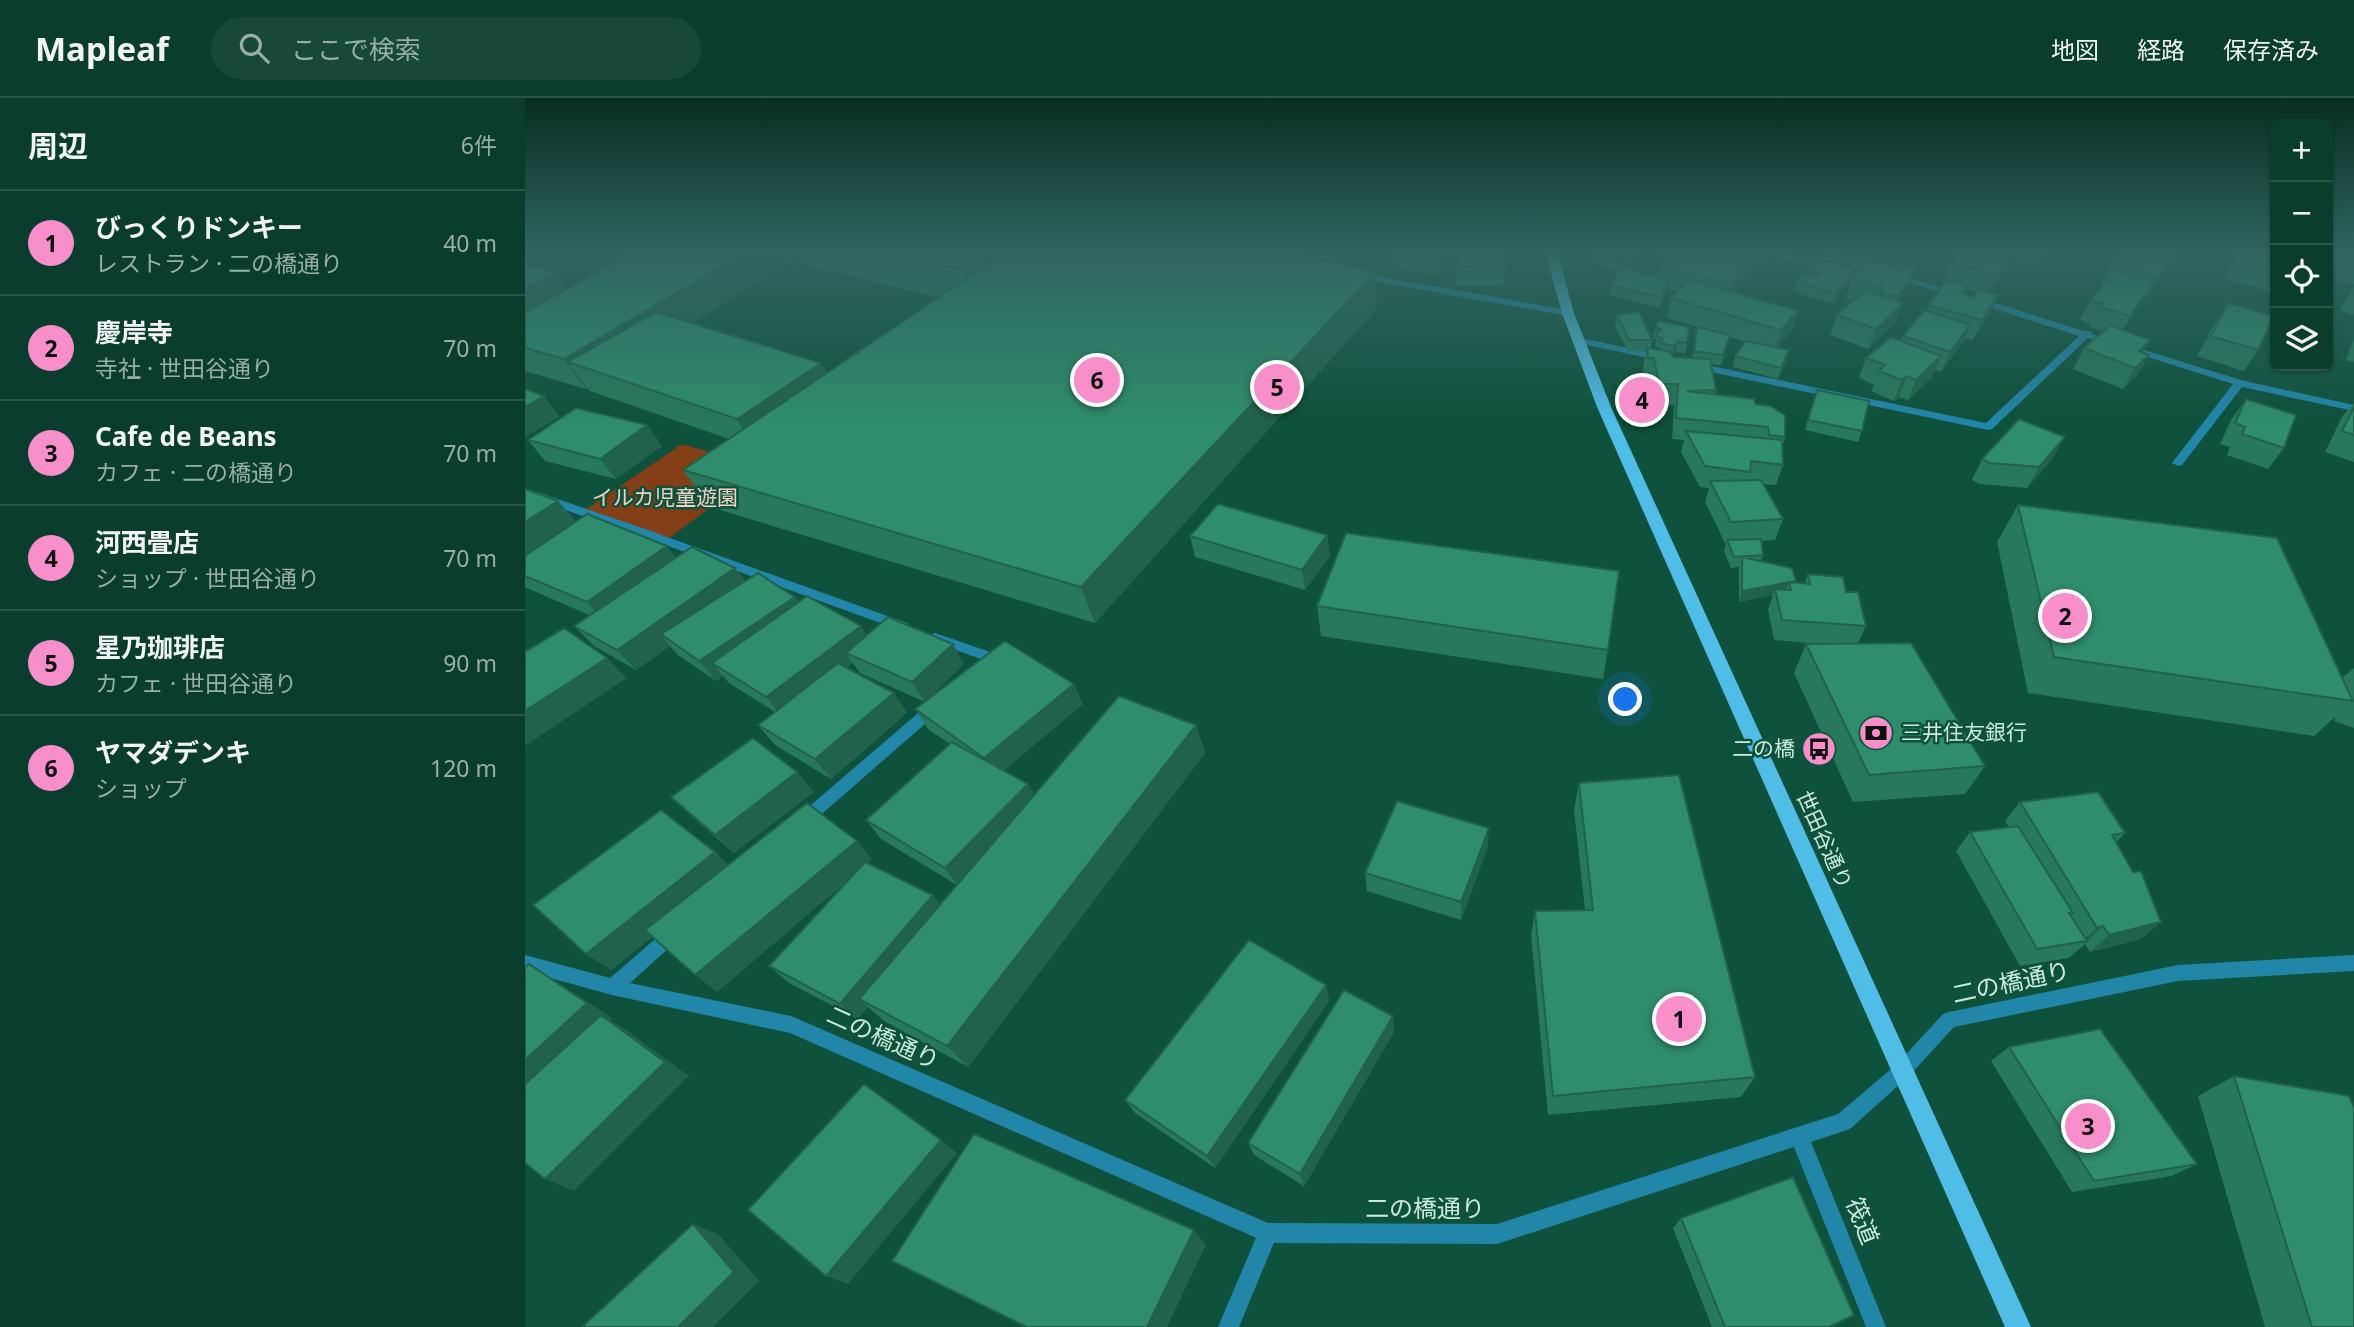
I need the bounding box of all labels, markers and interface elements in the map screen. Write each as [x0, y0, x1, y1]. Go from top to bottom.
search box [211, 17, 701, 80]
text: Mapleaf [35, 26, 169, 71]
icon: search [235, 29, 273, 67]
text: ここで検索 [291, 31, 421, 67]
text: 地図 [2051, 33, 2099, 66]
text: 経路 [2137, 33, 2185, 66]
text: 保存済み [2223, 33, 2319, 66]
map controls [2270, 119, 2333, 371]
button: + [2270, 119, 2333, 182]
text: 周辺 [28, 125, 88, 166]
text: 6件 [461, 129, 497, 161]
button: − [2270, 182, 2333, 245]
text: びっくりドンキー [95, 209, 303, 245]
text: 1 [44, 227, 58, 259]
text: 40 m [443, 227, 497, 259]
button: locate [2270, 245, 2333, 308]
text: レストラン · 二の橋通り [95, 247, 343, 279]
button: layers [2270, 308, 2333, 371]
text: 慶岸寺 [95, 314, 173, 350]
text: 2 [44, 332, 58, 364]
text: 70 m [443, 332, 497, 364]
text: 寺社 · 世田谷通り [95, 352, 274, 384]
pin: 6 [1074, 354, 1120, 406]
pin: 5 [1254, 361, 1300, 413]
pin: 4 [1619, 374, 1665, 426]
text: Cafe de Beans [95, 418, 277, 454]
text: 3 [44, 437, 58, 469]
text: 70 m [443, 437, 497, 469]
text: カフェ · 二の橋通り [95, 456, 297, 488]
park label: イルカ児童遊園 [592, 483, 738, 511]
text: 河西畳店 [95, 524, 199, 560]
text: 4 [44, 542, 58, 574]
text: 70 m [443, 542, 497, 574]
text: ショップ · 世田谷通り [95, 562, 320, 594]
pin: 2 [2042, 590, 2088, 642]
text: 星乃珈琲店 [95, 629, 225, 665]
text: 5 [44, 647, 58, 679]
text: 90 m [443, 647, 497, 679]
text: カフェ · 世田谷通り [95, 667, 297, 699]
your location [1608, 682, 1642, 716]
bank icon: 三井住友銀行 [1857, 714, 1895, 752]
place label: 三井住友銀行 [1901, 718, 2027, 746]
bus stop icon: 二の橋 [1800, 730, 1838, 768]
text: ヤマダデンキ [95, 734, 251, 770]
place label: 二の橋 [1732, 734, 1795, 762]
text: 6 [44, 752, 58, 784]
text: 120 m [430, 752, 497, 784]
text: ショップ [95, 772, 187, 804]
street label: 世田谷通り [1791, 786, 1859, 893]
street label: 二の橋通り [1949, 953, 2073, 1010]
pin: 1 [1656, 993, 1702, 1045]
street label: 二の橋通り [822, 997, 945, 1076]
pin: 3 [2065, 1100, 2111, 1152]
street label: 二の橋通り [1365, 1191, 1485, 1224]
street label: 筏道 [1839, 1192, 1888, 1249]

